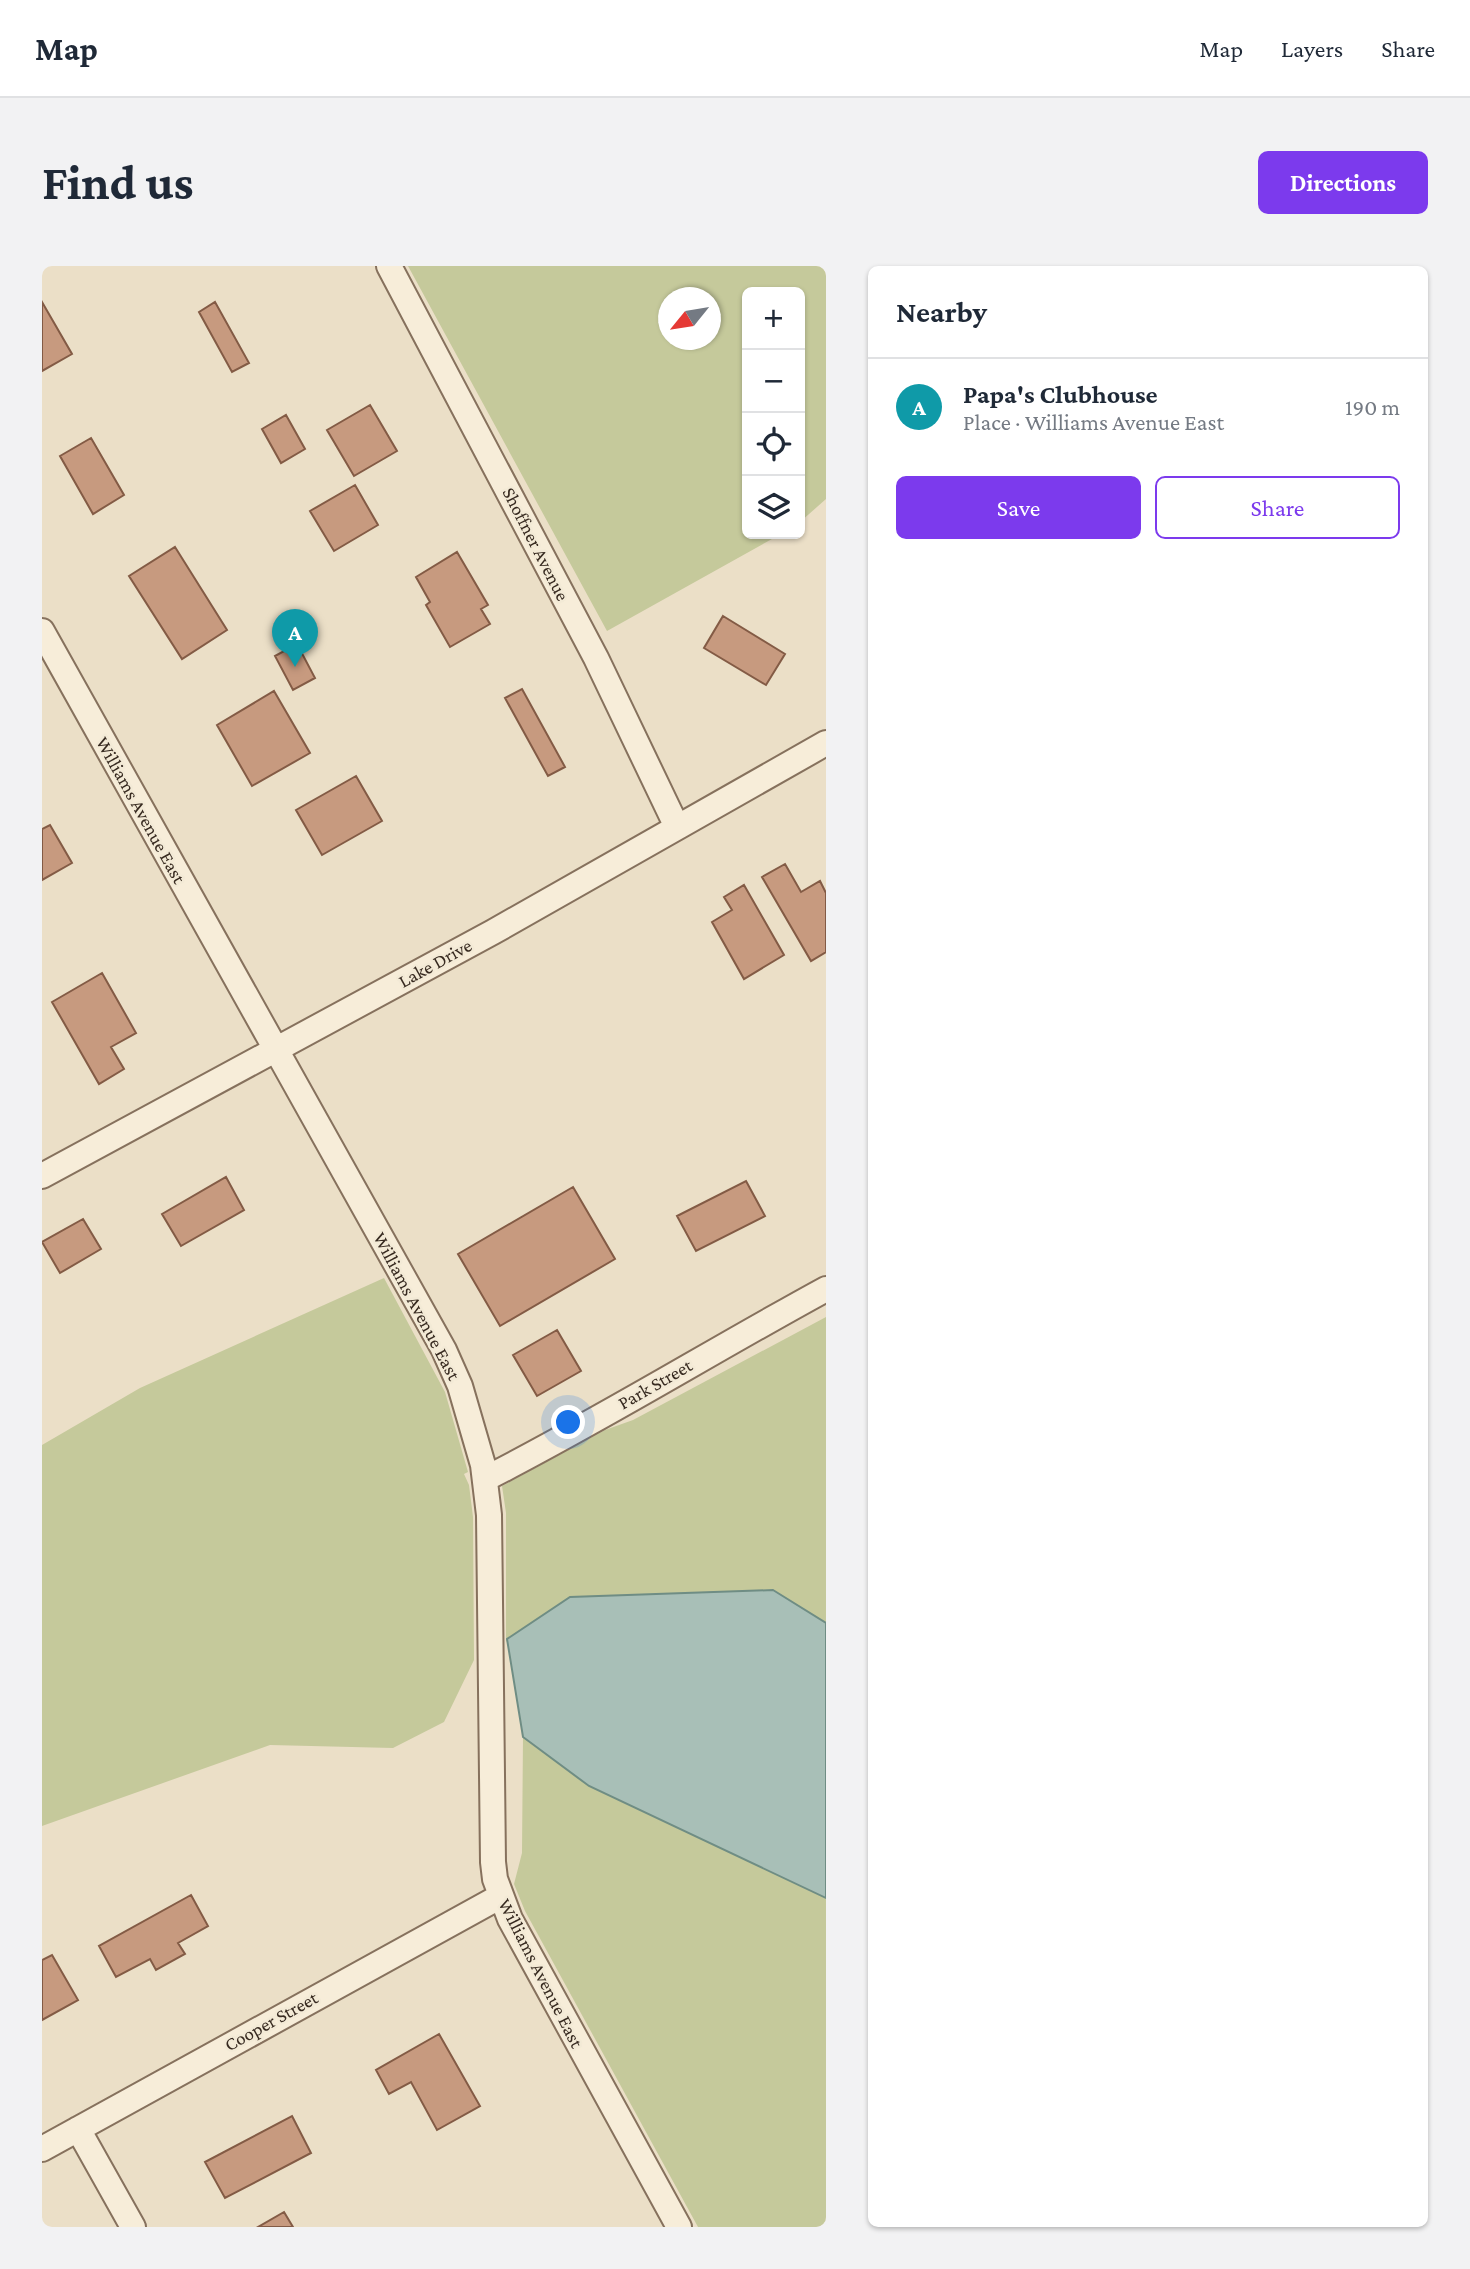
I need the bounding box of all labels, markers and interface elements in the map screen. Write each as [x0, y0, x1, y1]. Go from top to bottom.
text: Map [35, 30, 98, 67]
text: Map [1199, 35, 1243, 62]
text: Layers [1281, 35, 1343, 62]
text: Share [1381, 35, 1435, 62]
button: Directions [1258, 151, 1428, 214]
text: Find us [42, 155, 194, 210]
north arrow [658, 287, 721, 350]
map controls [742, 287, 805, 539]
button: + [742, 287, 805, 350]
text: Nearby [896, 295, 987, 328]
button: − [742, 350, 805, 413]
text: Papa's Clubhouse [963, 380, 1158, 409]
text: A [912, 394, 926, 420]
text: 190 m [1345, 394, 1400, 420]
text: Place · Williams Avenue East [963, 409, 1224, 435]
button: locate [742, 413, 805, 476]
button: layers [742, 476, 805, 539]
button: Save [896, 476, 1141, 539]
button: Share [1155, 476, 1400, 539]
street label: Shoffner Avenue [498, 484, 574, 604]
pin: A [272, 609, 318, 667]
street label: Williams Avenue East [92, 733, 190, 888]
street label: Lake Drive [395, 934, 475, 992]
street label: Williams Avenue East [369, 1228, 465, 1384]
street label: Park Street [614, 1354, 696, 1414]
your location [551, 1405, 585, 1439]
street label: Williams Avenue East [494, 1895, 588, 2052]
street label: Cooper Street [221, 1986, 322, 2055]

